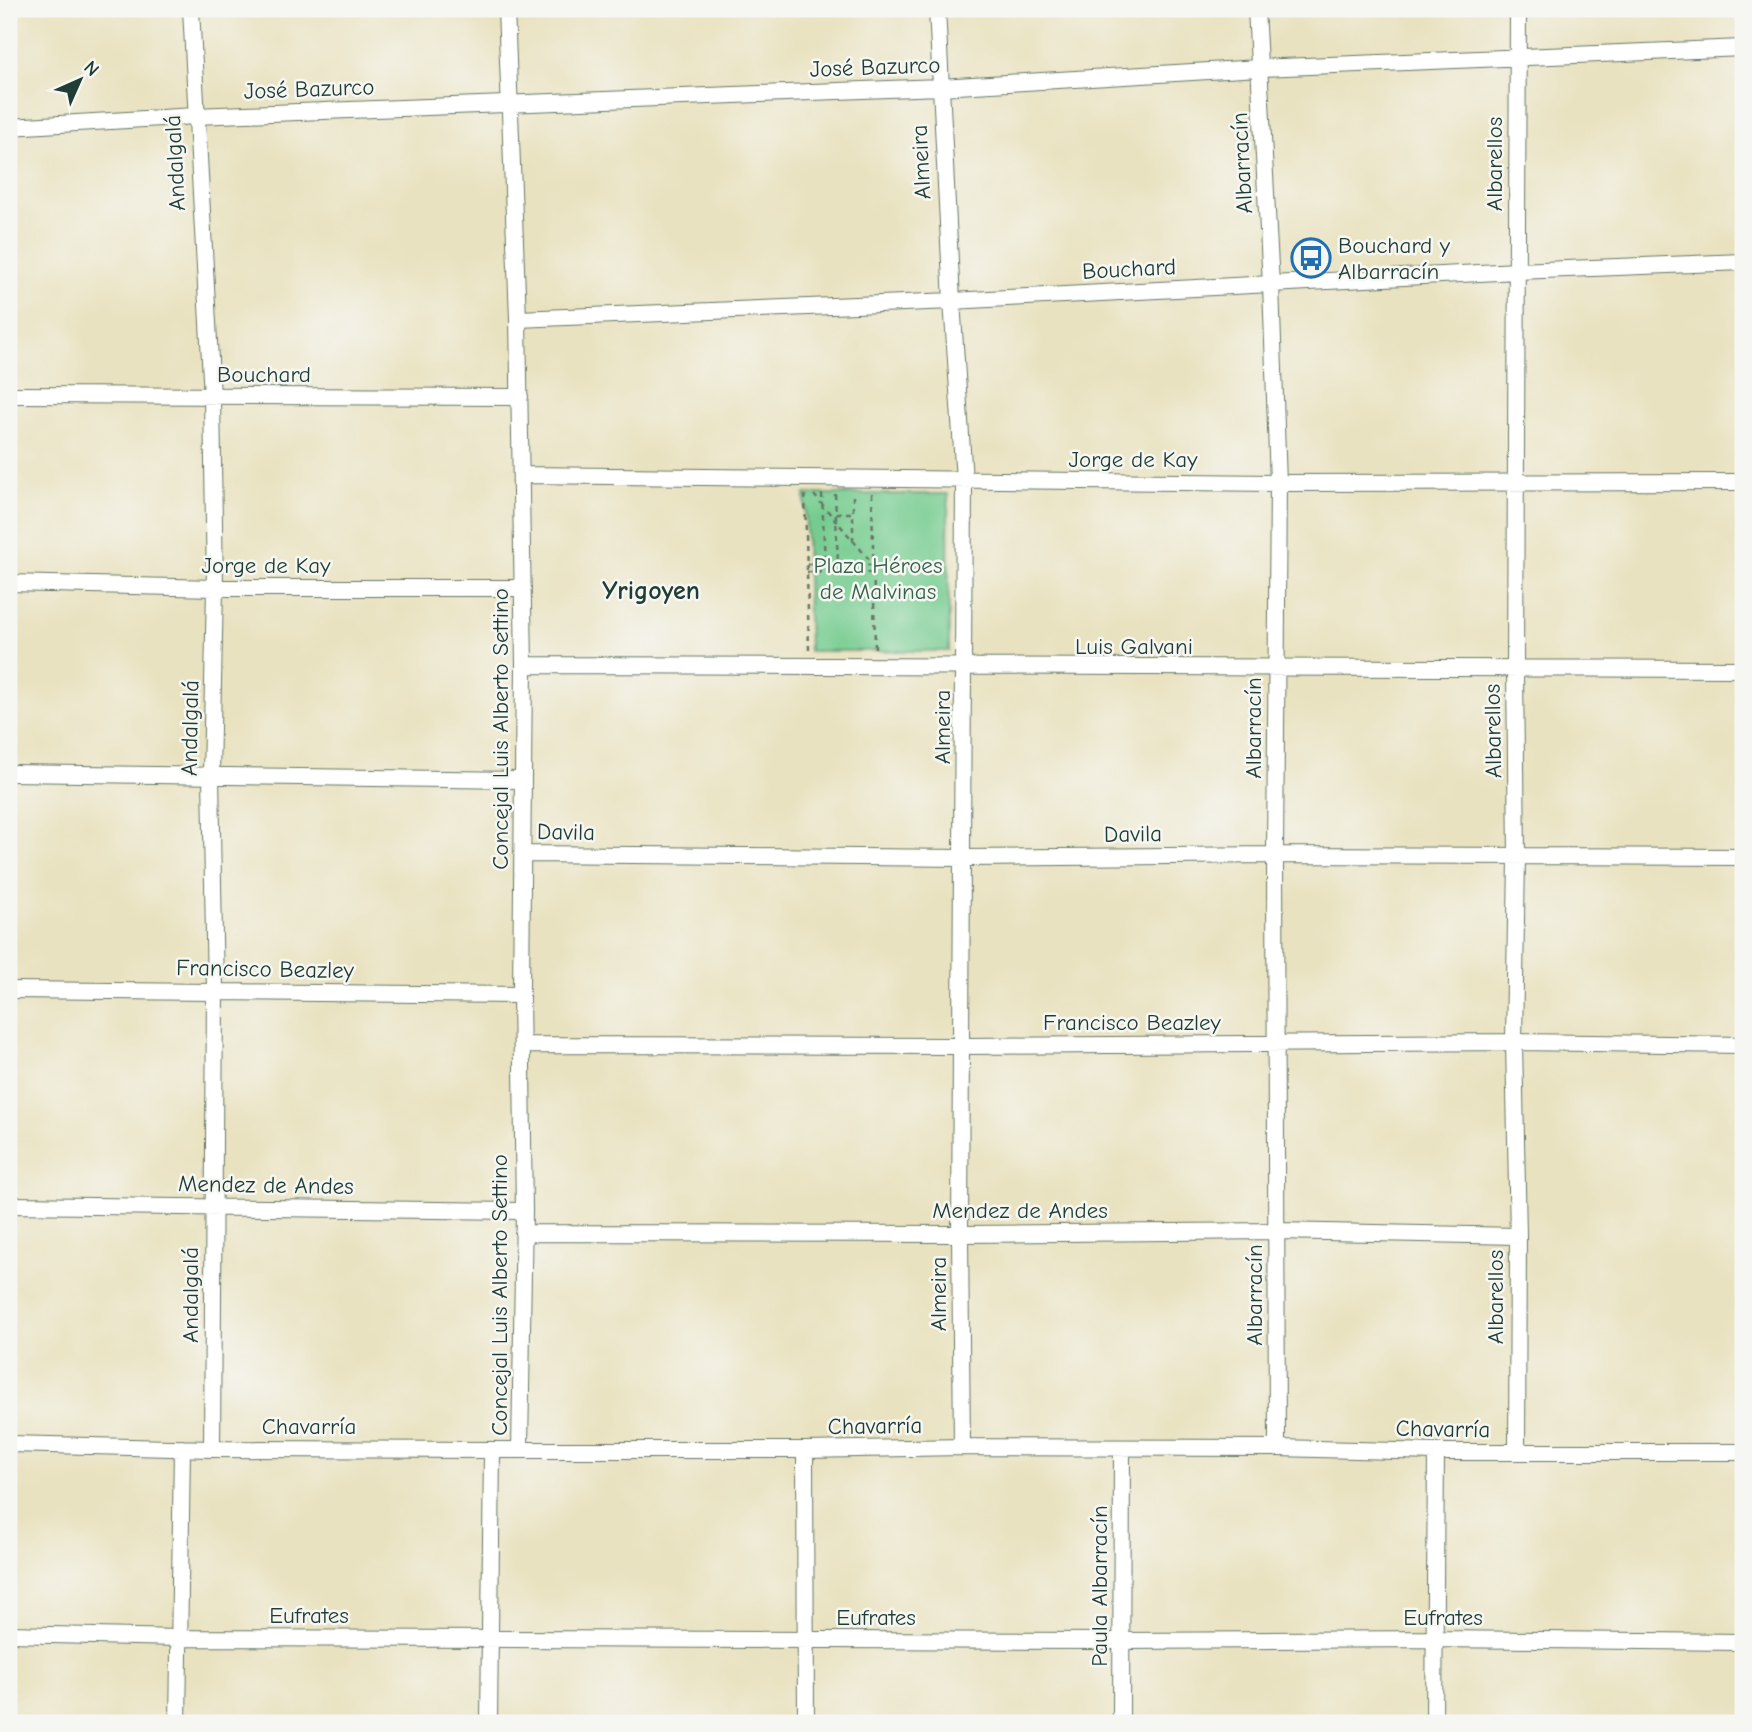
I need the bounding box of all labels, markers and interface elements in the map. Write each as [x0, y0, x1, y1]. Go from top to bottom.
north arrow [46, 46, 116, 116]
street label: José Bazurco [809, 51, 941, 83]
text: N [79, 57, 103, 81]
street label: José Bazurco [243, 73, 375, 105]
street label: Albarracín [1226, 112, 1258, 214]
street label: Andalgalá [159, 114, 191, 212]
street label: Albarellos [1481, 117, 1508, 211]
street label: Almeira [906, 124, 936, 200]
place label: Bouchard y Albarracín [1338, 232, 1451, 285]
bus stop icon: Bouchard y Albarracín [1290, 237, 1332, 279]
street label: Bouchard [1081, 253, 1177, 285]
street label: Bouchard [217, 361, 311, 388]
street label: Jorge de Kay [1069, 446, 1198, 473]
street label: Jorge de Kay [202, 552, 331, 579]
park label: Plaza Héroes de Malvinas [814, 552, 942, 605]
district label: Yrigoyen [602, 576, 700, 606]
street label: Concejal Luis Alberto Settino [487, 588, 514, 870]
street label: Luis Galvani [1075, 633, 1193, 660]
street label: Albarracín [1240, 677, 1267, 779]
street label: Andalgalá [176, 680, 204, 776]
street label: Albarellos [1479, 684, 1507, 778]
street label: Almeira [929, 690, 956, 764]
street label: Davila [537, 818, 595, 846]
street label: Davila [1104, 820, 1162, 848]
street label: Francisco Beazley [176, 954, 355, 984]
street label: Francisco Beazley [1043, 1009, 1222, 1036]
street label: Concejal Luis Alberto Settino [486, 1154, 513, 1436]
street label: Mendez de Andes [178, 1170, 354, 1200]
street label: Mendez de Andes [932, 1197, 1108, 1224]
street label: Albarracín [1241, 1244, 1268, 1346]
street label: Andalgalá [177, 1247, 204, 1343]
street label: Albarellos [1482, 1250, 1509, 1344]
street label: Almeira [925, 1257, 952, 1331]
street label: Chavarría [827, 1412, 923, 1440]
street label: Chavarría [262, 1413, 356, 1440]
street label: Chavarría [1395, 1415, 1491, 1443]
street label: Paula Albarracín [1086, 1505, 1113, 1667]
street label: Eufrates [269, 1602, 349, 1629]
street label: Eufrates [836, 1604, 916, 1631]
street label: Eufrates [1403, 1604, 1483, 1631]

